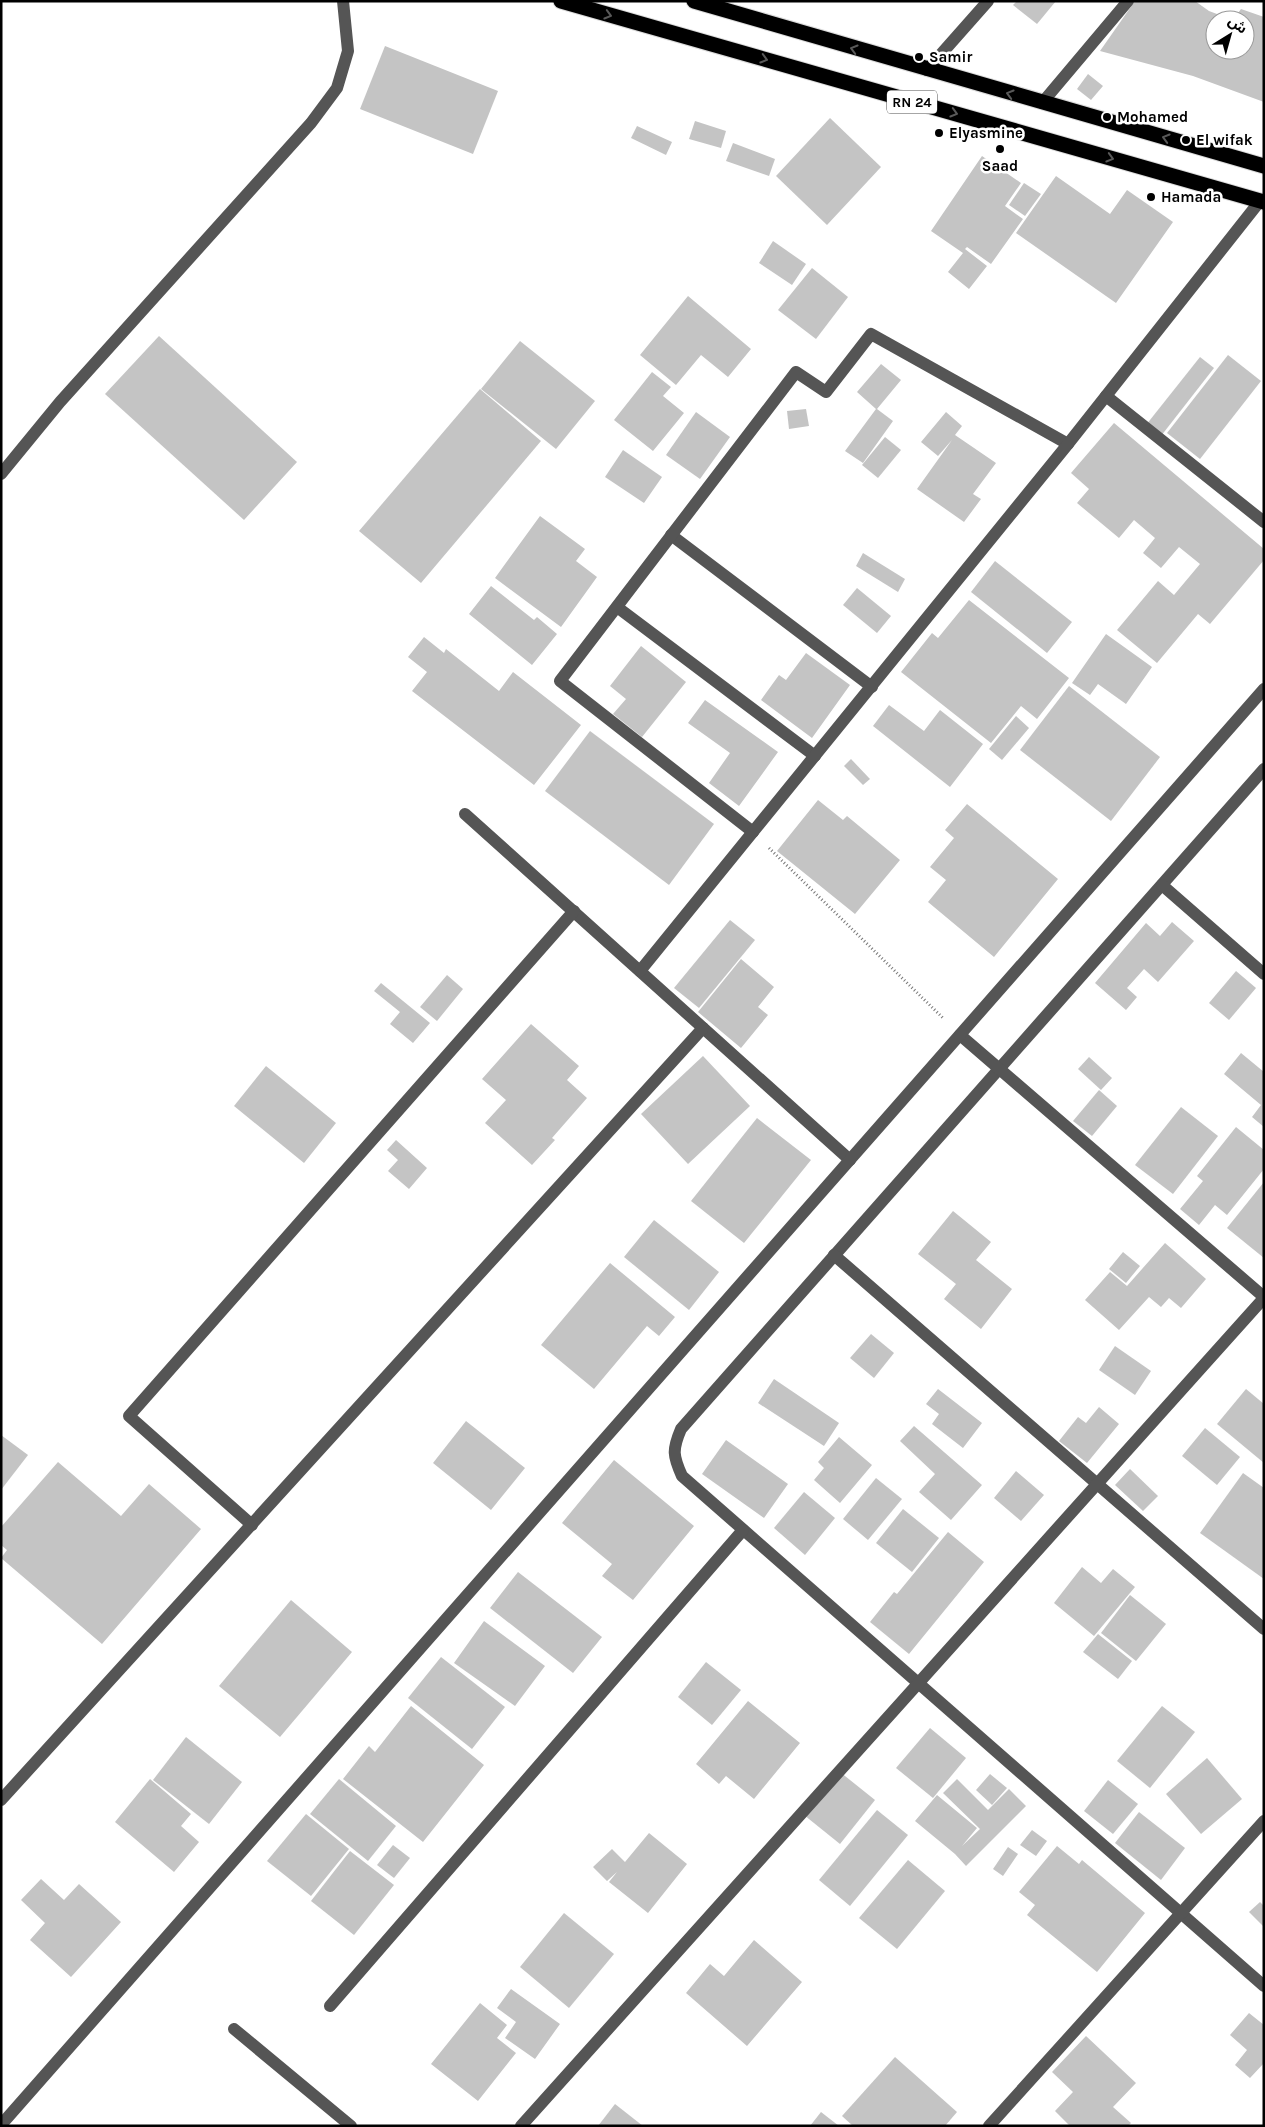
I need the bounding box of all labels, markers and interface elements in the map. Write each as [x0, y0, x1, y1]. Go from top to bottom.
one-way arrow [603, 9, 611, 19]
north arrow [1205, 10, 1255, 60]
text: ش [1225, 12, 1250, 38]
one-way arrow [850, 44, 859, 54]
place label: Samir [929, 48, 972, 66]
marker: Samir [913, 51, 925, 63]
one-way arrow [759, 54, 768, 64]
one-way arrow [1007, 89, 1015, 99]
road number: RN 24 [887, 90, 937, 114]
one-way arrow [949, 108, 957, 118]
place label: Mohamed [1117, 108, 1188, 126]
marker: Mohamed [1101, 111, 1113, 123]
place label: Elyasmine [949, 124, 1023, 142]
marker: Elyasmine [933, 127, 945, 139]
place label: El wifak [1196, 131, 1253, 149]
one-way arrow [1163, 134, 1171, 144]
marker: El wifak [1180, 134, 1192, 146]
marker: Saad [994, 143, 1006, 155]
one-way arrow [1106, 152, 1115, 163]
place label: Saad [982, 157, 1018, 175]
place label: Hamada [1161, 188, 1221, 206]
marker: Hamada [1145, 191, 1157, 203]

